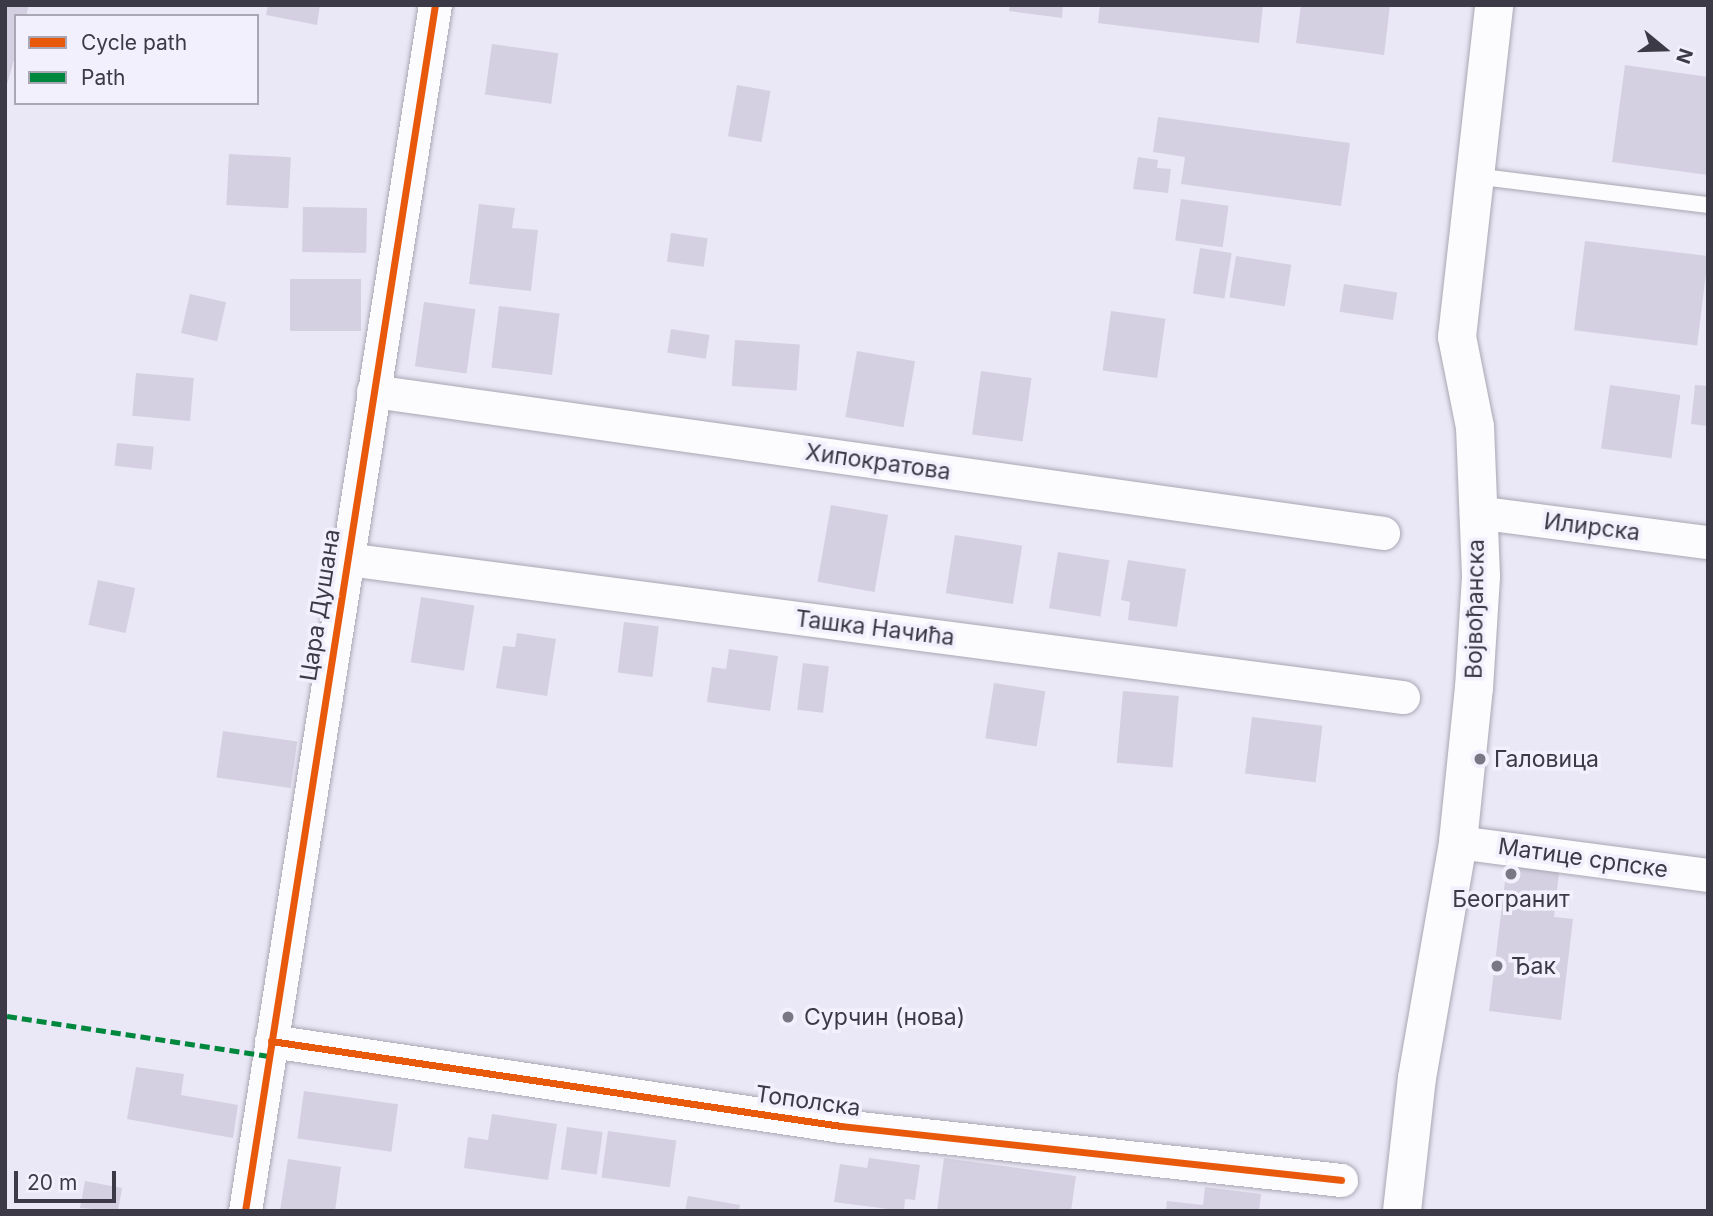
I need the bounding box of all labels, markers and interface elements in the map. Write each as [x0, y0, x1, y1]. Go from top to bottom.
legend [14, 14, 259, 105]
north arrow [1629, 14, 1699, 84]
text: Cycle path [81, 30, 187, 55]
text: N [1671, 45, 1698, 67]
text: Path [81, 65, 126, 90]
street label: Хипократова [804, 438, 952, 486]
street label: Илирска [1542, 507, 1642, 547]
street label: Цара Душана [294, 527, 346, 683]
street label: Војвођанска [1460, 539, 1490, 679]
street label: Ташка Начића [794, 605, 956, 651]
place label: Галовица [1494, 745, 1599, 773]
marker: Галовица [1472, 751, 1488, 767]
street label: Матице српске [1496, 832, 1670, 884]
marker: Београнит [1503, 866, 1519, 882]
place label: Београнит [1452, 885, 1570, 913]
place label: Ђак [1511, 952, 1556, 980]
marker: Ђак [1489, 958, 1505, 974]
place label: Сурчин (нова) [804, 1003, 965, 1031]
marker: Сурчин (нова) [778, 1007, 798, 1027]
street label: Тополска [754, 1080, 862, 1122]
scale bar [18, 1156, 119, 1200]
text: 20 m [27, 1170, 77, 1195]

